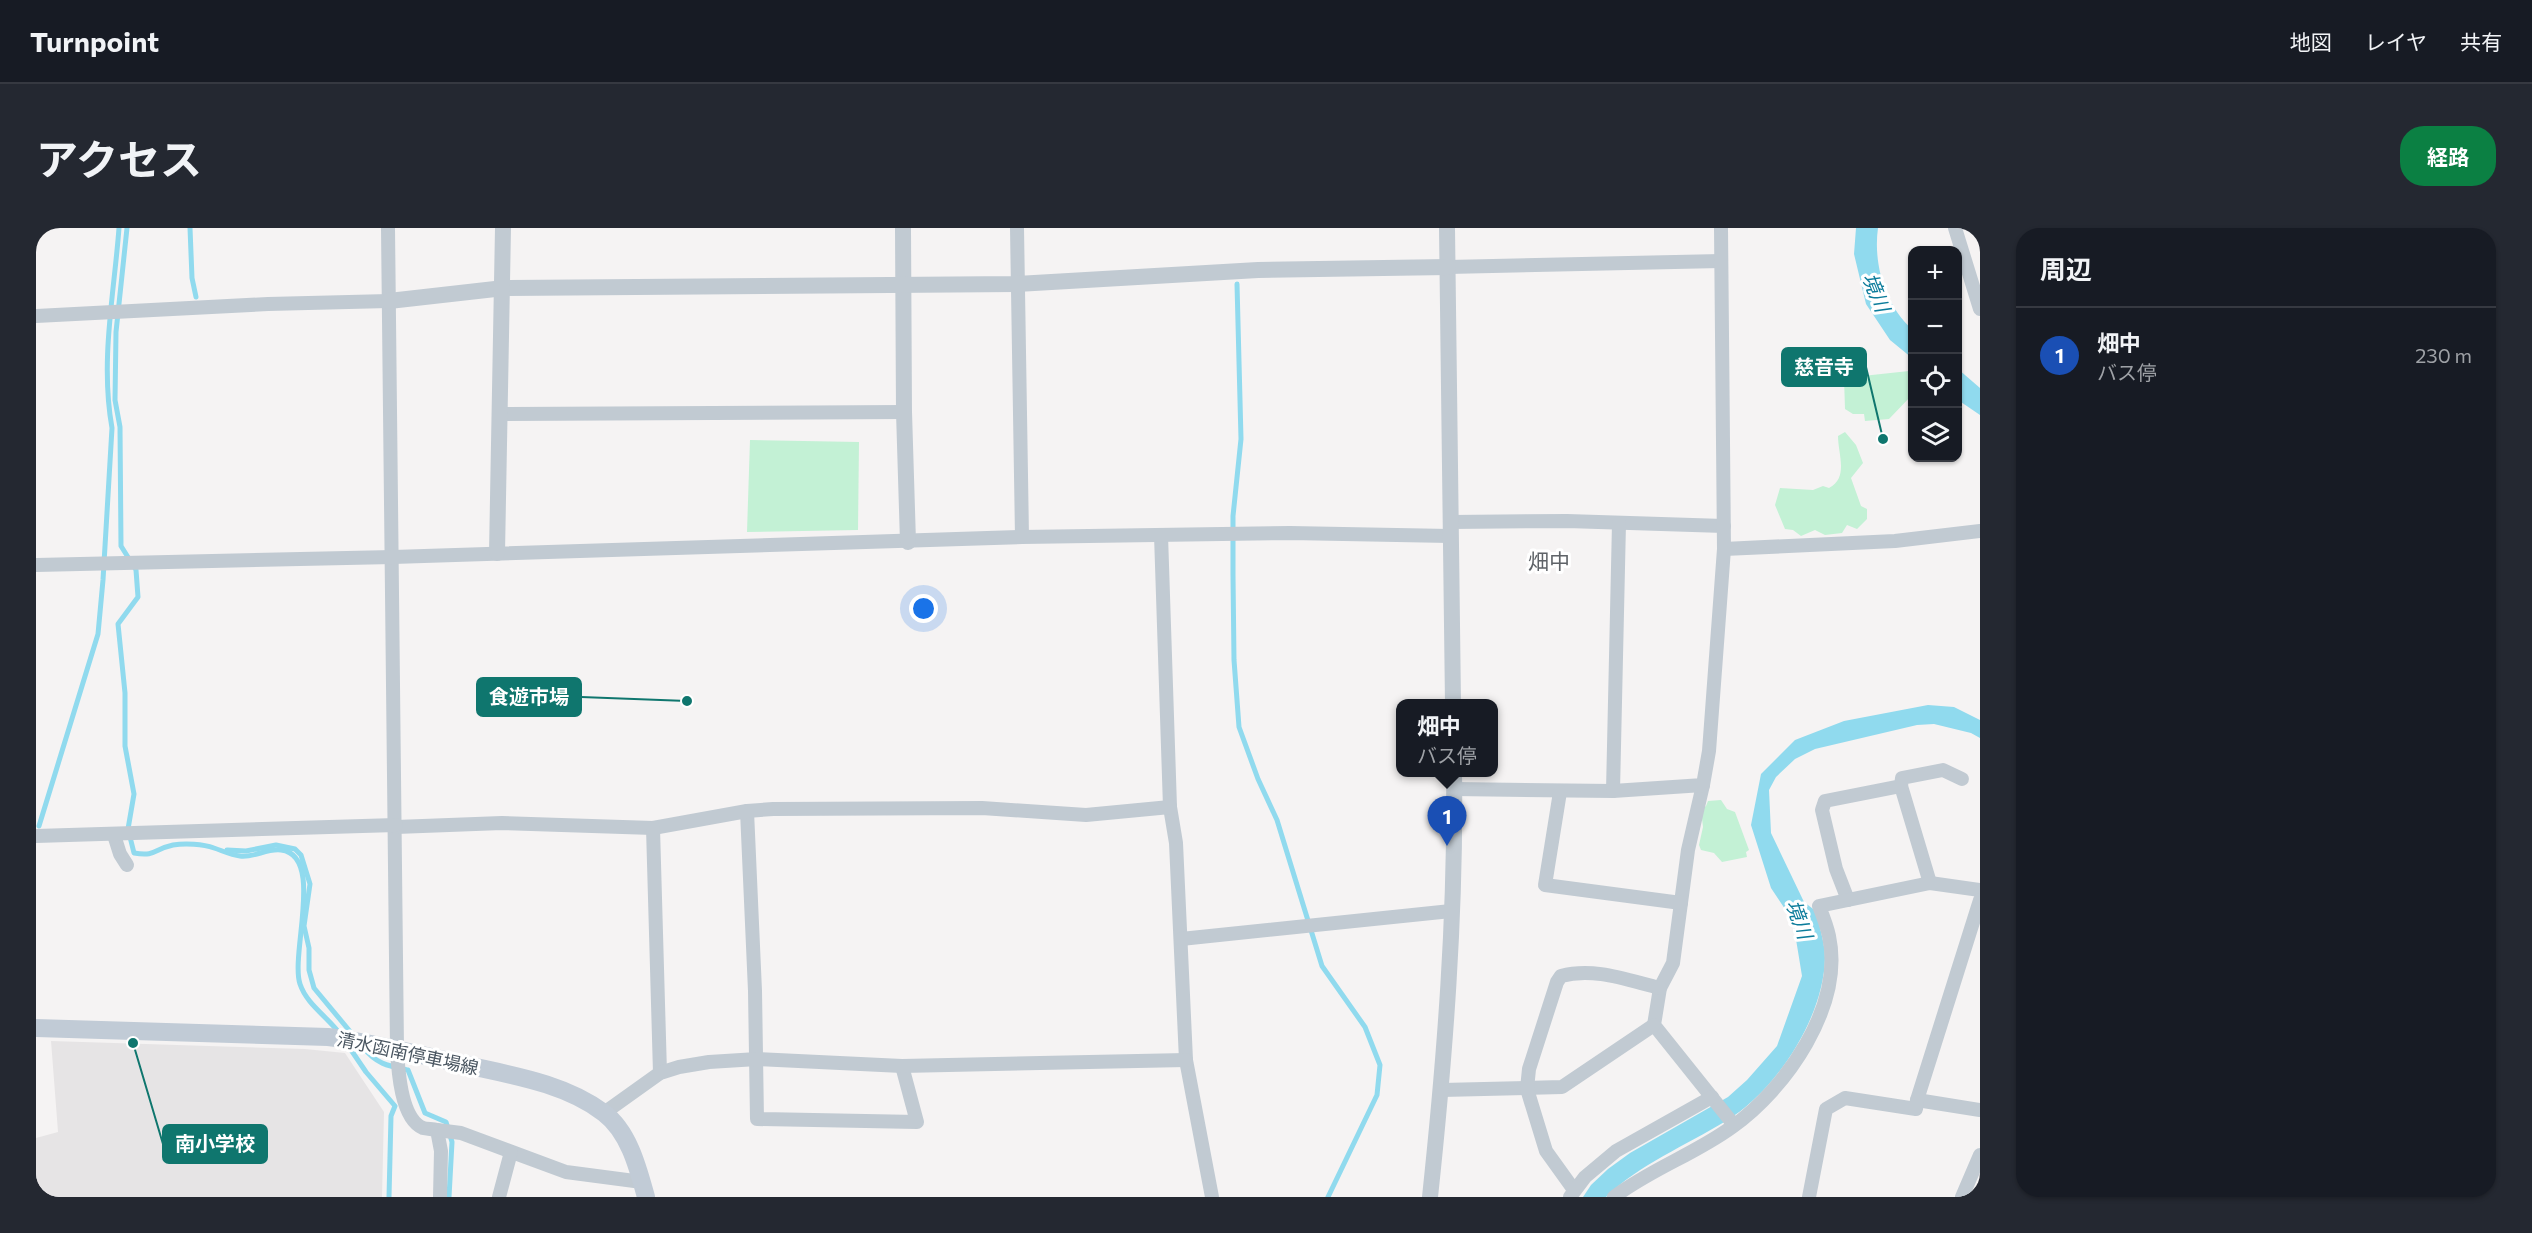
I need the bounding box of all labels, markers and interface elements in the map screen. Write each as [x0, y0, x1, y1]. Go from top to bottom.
text: Turnpoint [30, 24, 159, 58]
text: 地図 [2290, 29, 2332, 54]
text: レイヤ [2365, 29, 2427, 54]
text: 共有 [2460, 29, 2502, 54]
button: 経路 [2400, 126, 2496, 186]
text: アクセス [36, 132, 202, 184]
map controls [1908, 246, 1962, 462]
button: + [1908, 246, 1962, 300]
text: 周辺 [2040, 253, 2092, 284]
water label: 境川 [1858, 269, 1896, 317]
button: − [1908, 300, 1962, 354]
text: 畑中 [2097, 329, 2141, 356]
text: 1 [2055, 343, 2064, 367]
text: 230 m [2415, 343, 2472, 367]
callout: 慈音寺 [1782, 348, 1866, 386]
text: 慈音寺 [1794, 354, 1854, 378]
button: locate [1908, 354, 1962, 408]
text: バス停 [2097, 360, 2157, 384]
button: layers [1908, 408, 1962, 462]
district label: 畑中 [1528, 548, 1570, 573]
your location [909, 594, 938, 623]
callout: 食遊市場 [477, 678, 581, 716]
text: 食遊市場 [489, 684, 569, 708]
popup [1396, 699, 1498, 777]
text: 畑中 [1417, 712, 1461, 739]
text: バス停 [1417, 743, 1477, 767]
pin: 1 [1428, 796, 1466, 846]
water label: 境川 [1782, 896, 1819, 944]
street label: 清水函南停車場線 [335, 1027, 481, 1079]
callout: 南小学校 [163, 1125, 267, 1163]
text: 南小学校 [175, 1131, 255, 1155]

